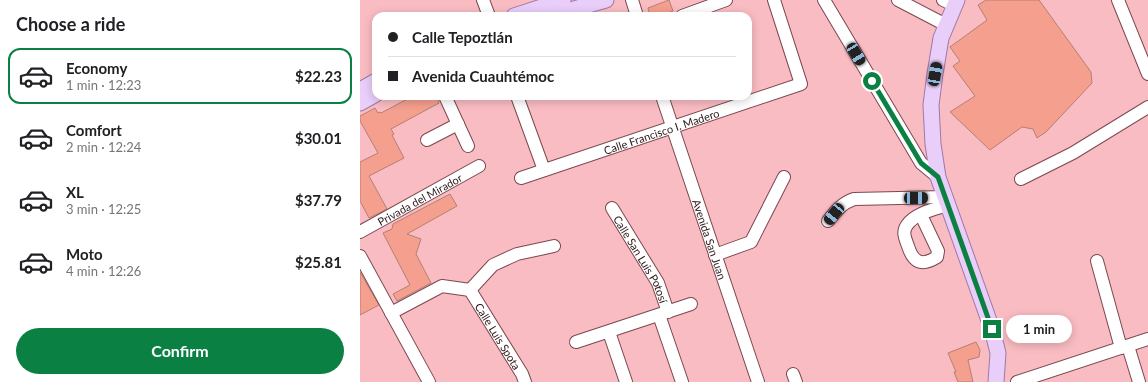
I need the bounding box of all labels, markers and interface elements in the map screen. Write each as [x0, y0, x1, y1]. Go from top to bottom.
text: Choose a ride [16, 13, 125, 35]
text: Calle Tepoztlán [412, 28, 513, 46]
car [845, 41, 867, 67]
icon: car [18, 58, 54, 94]
text: Economy [66, 59, 127, 77]
car [927, 61, 943, 87]
text: $22.23 [295, 67, 342, 85]
text: Avenida Cuauhtémoc [412, 67, 554, 85]
route start [863, 72, 881, 90]
text: 1 min · 12:23 [66, 77, 141, 93]
street label: Calle Francisco I. Madero [602, 105, 721, 156]
icon: car [18, 120, 54, 156]
text: Comfort [66, 121, 122, 139]
text: $30.01 [295, 129, 342, 147]
text: 2 min · 12:24 [66, 139, 141, 155]
street label: Privada del Mirador [375, 170, 464, 228]
icon: car [18, 182, 54, 218]
text: XL [66, 183, 84, 201]
text: $37.79 [295, 191, 342, 209]
car [904, 192, 928, 204]
street label: Avenida San Juan [691, 197, 730, 281]
text: 3 min · 12:25 [66, 201, 141, 217]
car [822, 201, 846, 227]
street label: Calle San Luis Potosí [611, 213, 671, 305]
icon: car [18, 244, 54, 280]
text: Moto [66, 245, 103, 263]
text: $25.81 [295, 253, 342, 271]
text: 4 min · 12:26 [66, 263, 141, 279]
street label: Calle Luis Spota [473, 300, 524, 372]
callout: 1 min [1006, 315, 1072, 343]
route end [983, 320, 1001, 338]
text: 1 min [1023, 321, 1055, 337]
button: Confirm [16, 328, 344, 374]

